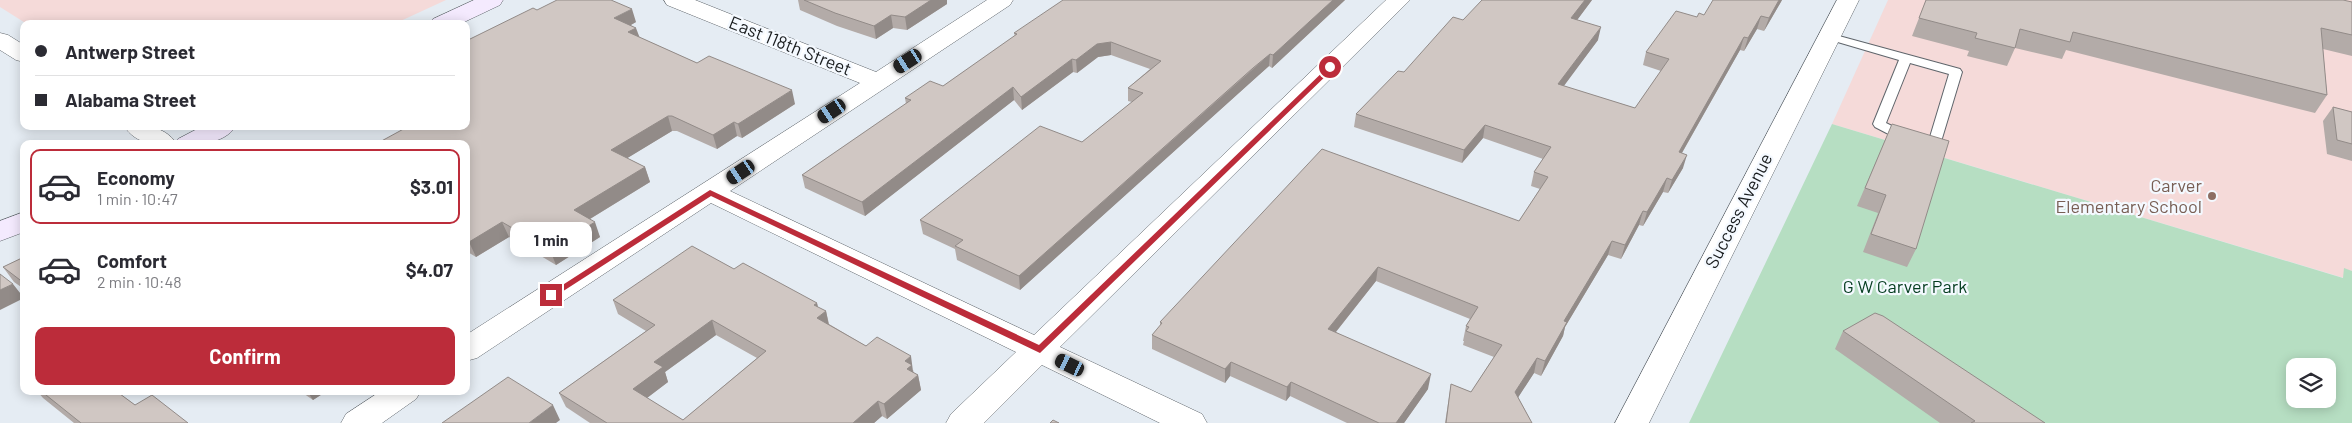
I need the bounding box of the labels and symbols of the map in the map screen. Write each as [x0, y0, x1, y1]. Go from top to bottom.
street label: East 118th Street [726, 11, 855, 80]
car [891, 47, 924, 75]
route start [1319, 56, 1341, 78]
car [815, 96, 848, 126]
street label: Success Avenue [1700, 149, 1777, 272]
car [724, 157, 757, 187]
place label: Carver Elementary School [2055, 174, 2202, 217]
marker: Carver Elementary School [2206, 190, 2218, 202]
callout: 1 min [510, 222, 592, 258]
park label: G W Carver Park [1843, 275, 1967, 297]
route end [540, 284, 562, 306]
car [1053, 352, 1086, 378]

